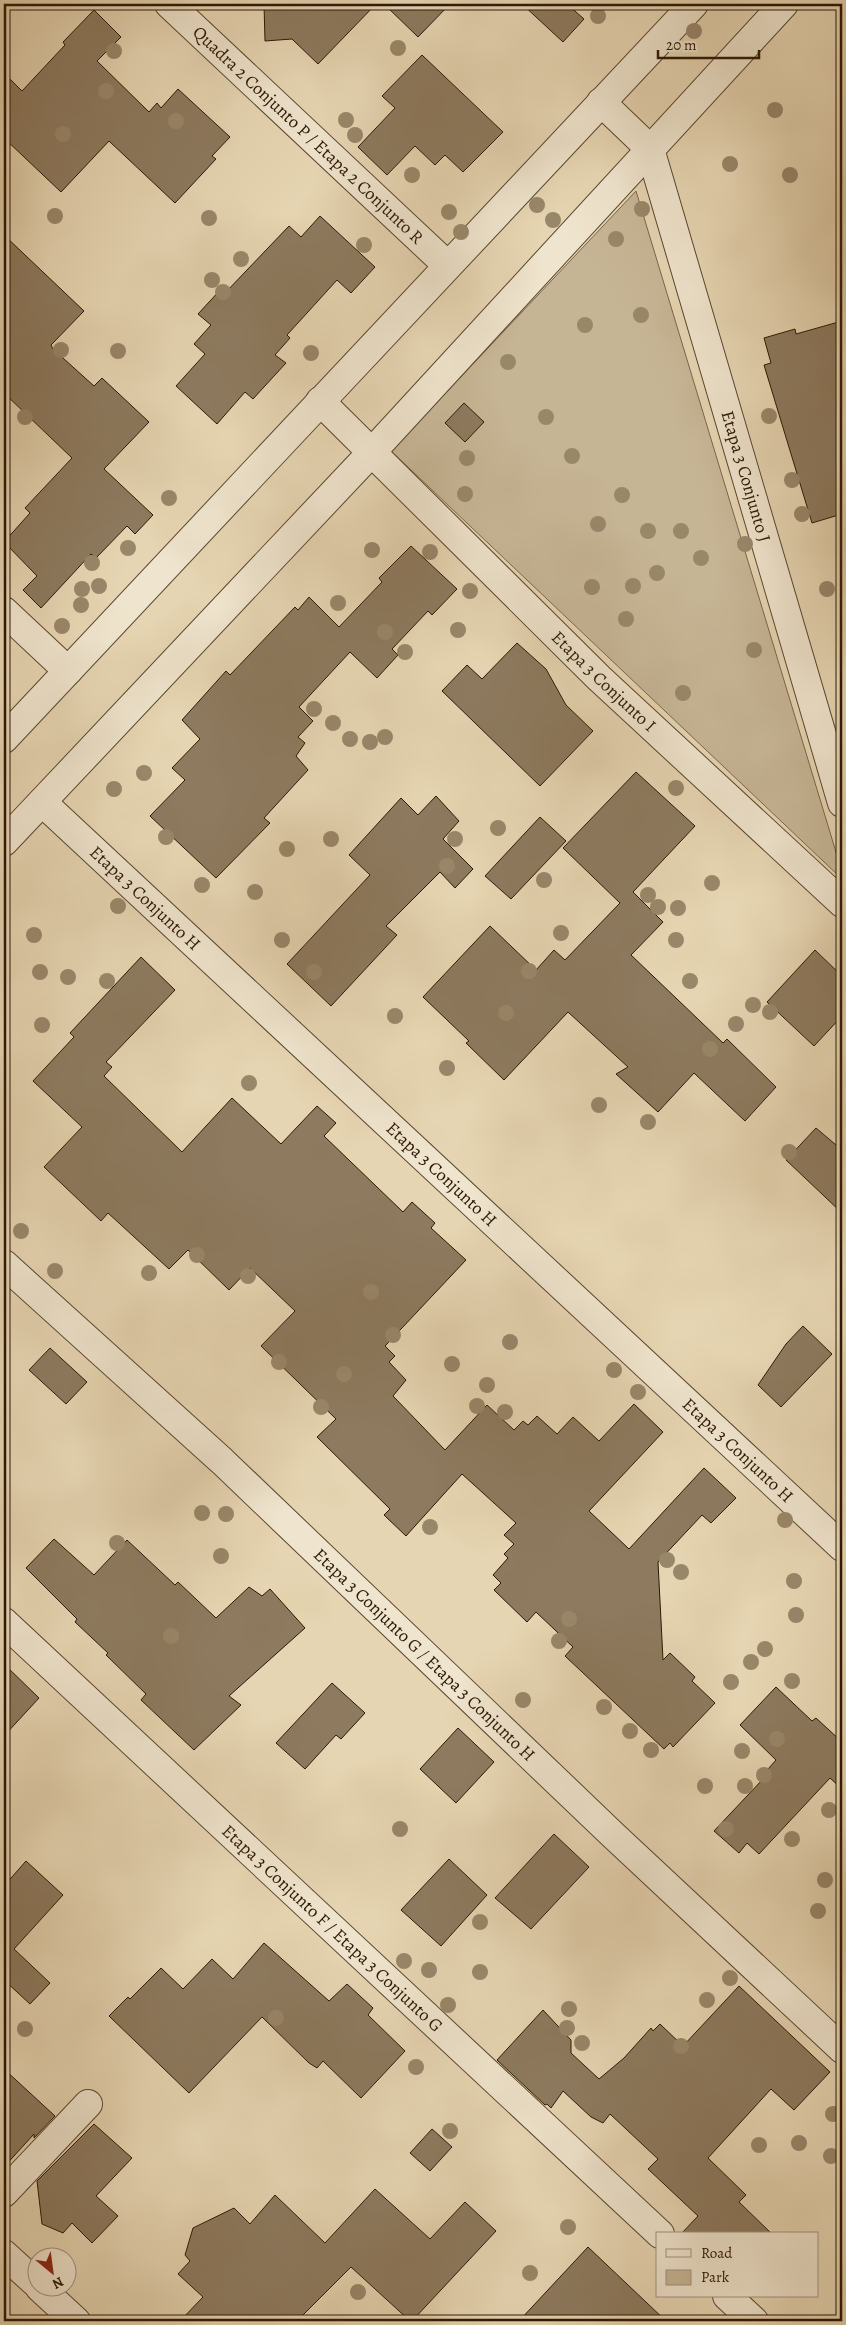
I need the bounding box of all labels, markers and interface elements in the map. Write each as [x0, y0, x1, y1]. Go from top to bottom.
street label: Quadra 2 Conjunto P / Etapa 2 Conjunto R [188, 20, 429, 249]
scale bar [658, 28, 760, 60]
text: 20 m [666, 35, 697, 55]
street label: Etapa 3 Conjunto J [715, 408, 777, 545]
street label: Etapa 3 Conjunto I [546, 626, 661, 737]
street label: Etapa 3 Conjunto H [84, 840, 206, 956]
street label: Etapa 3 Conjunto H [381, 1116, 502, 1232]
street label: Etapa 3 Conjunto H [677, 1392, 799, 1508]
street label: Etapa 3 Conjunto G / Etapa 3 Conjunto H [308, 1543, 541, 1767]
street label: Etapa 3 Conjunto F / Etapa 3 Conjunto G [217, 1819, 448, 2037]
legend [656, 2232, 818, 2298]
text: Road [701, 2243, 733, 2263]
north arrow [28, 2248, 78, 2298]
text: Park [701, 2267, 730, 2287]
text: N [49, 2272, 67, 2294]

